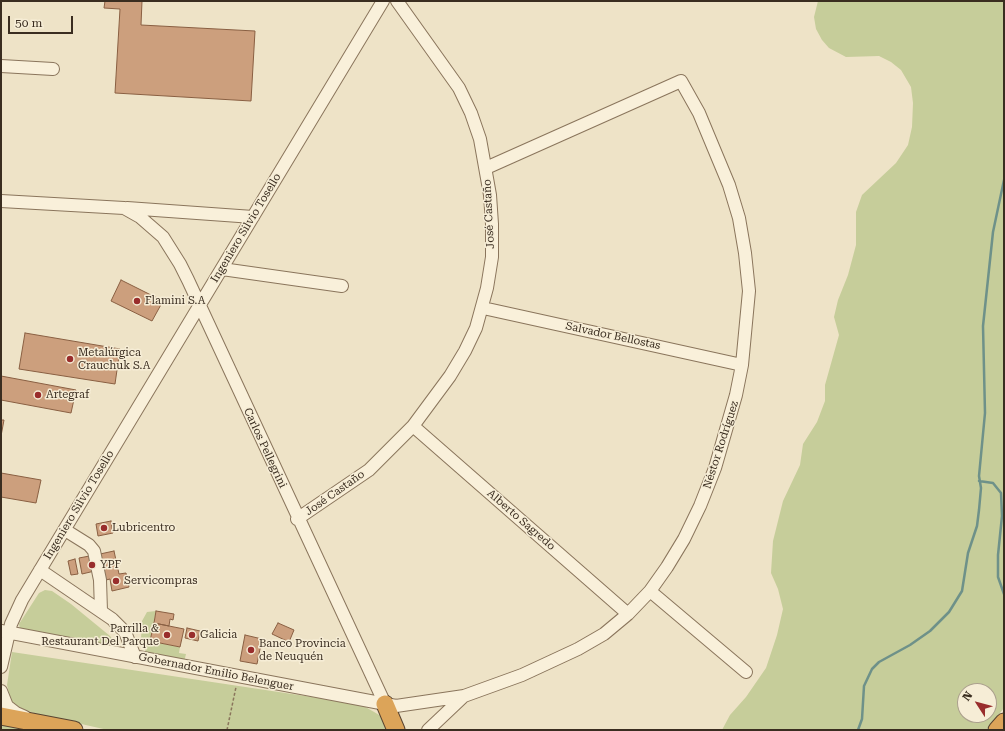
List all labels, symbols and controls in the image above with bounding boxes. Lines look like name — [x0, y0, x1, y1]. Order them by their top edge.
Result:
scale bar — [10, 8, 75, 34]
text: 50 m — [15, 16, 42, 30]
street label: Ingeniero Silvio Tosello — [208, 171, 284, 285]
street label: José Castaño — [481, 179, 497, 249]
place label: Flamini S.A — [145, 294, 205, 308]
marker: Flamini S.A — [132, 296, 142, 306]
street label: Salvador Bellostas — [564, 319, 662, 353]
place label: Metalúrgica Crauchuk S.A — [78, 346, 150, 372]
marker: Metalúrgica Crauchuk S.A — [65, 354, 75, 364]
place label: Artegraf — [46, 388, 89, 402]
marker: Artegraf — [33, 390, 43, 400]
street label: Néstor Rodríguez — [701, 399, 741, 491]
street label: Carlos Pellegrini — [241, 406, 289, 490]
street label: Ingeniero Silvio Tosello — [41, 448, 117, 562]
street label: José Castaño — [303, 468, 367, 518]
street label: Alberto Sagredo — [484, 487, 558, 553]
place label: Lubricentro — [112, 521, 175, 535]
marker: Lubricentro — [99, 523, 109, 533]
place label: YPF — [100, 558, 121, 572]
marker: YPF — [87, 560, 97, 570]
place label: Servicompras — [124, 574, 197, 588]
marker: Servicompras — [111, 576, 121, 586]
place label: Parrilla & Restaurant Del Parque — [41, 622, 159, 648]
place label: Galicia — [200, 628, 237, 642]
marker: Parrilla & Restaurant Del Parque — [162, 630, 172, 640]
marker: Galicia — [187, 630, 197, 640]
place label: Banco Provincia de Neuquén — [259, 637, 346, 663]
marker: Banco Provincia de Neuquén — [246, 645, 256, 655]
street label: Gobernador Emilio Belenguer — [137, 650, 295, 694]
north arrow — [957, 683, 997, 723]
text: N — [960, 689, 975, 703]

